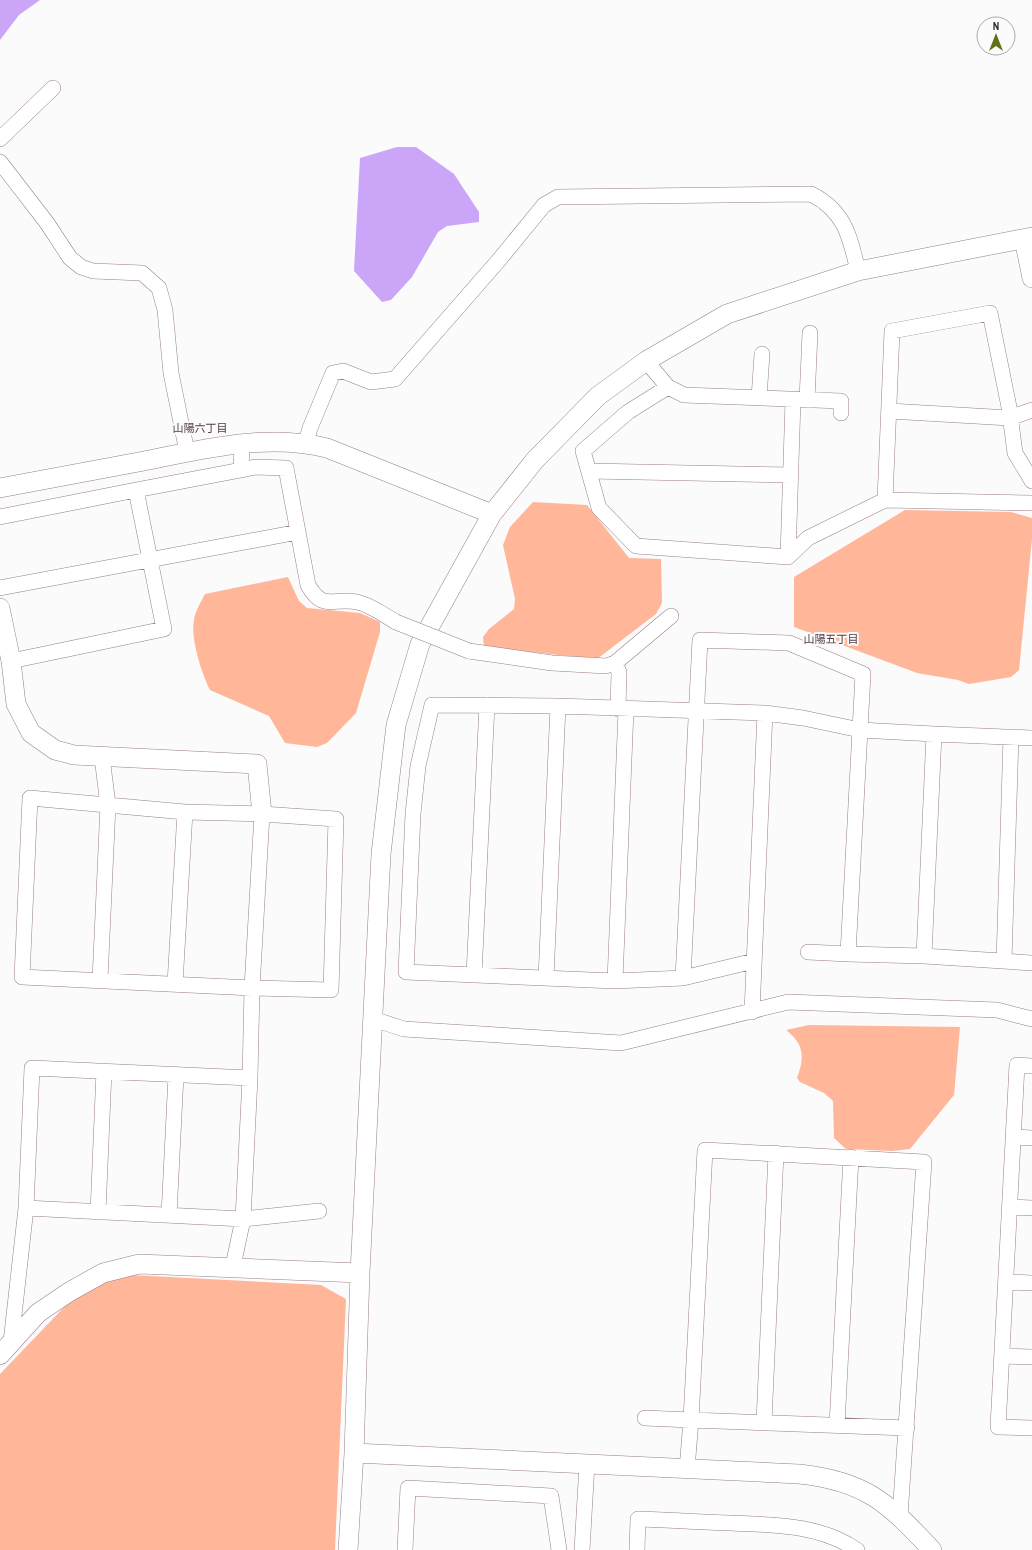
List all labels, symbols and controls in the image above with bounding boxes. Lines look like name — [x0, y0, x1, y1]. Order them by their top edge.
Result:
north arrow — [976, 16, 1016, 56]
text: N — [993, 19, 999, 33]
district label: 山陽六丁目 — [173, 421, 228, 435]
district label: 山陽五丁目 — [804, 632, 859, 646]

